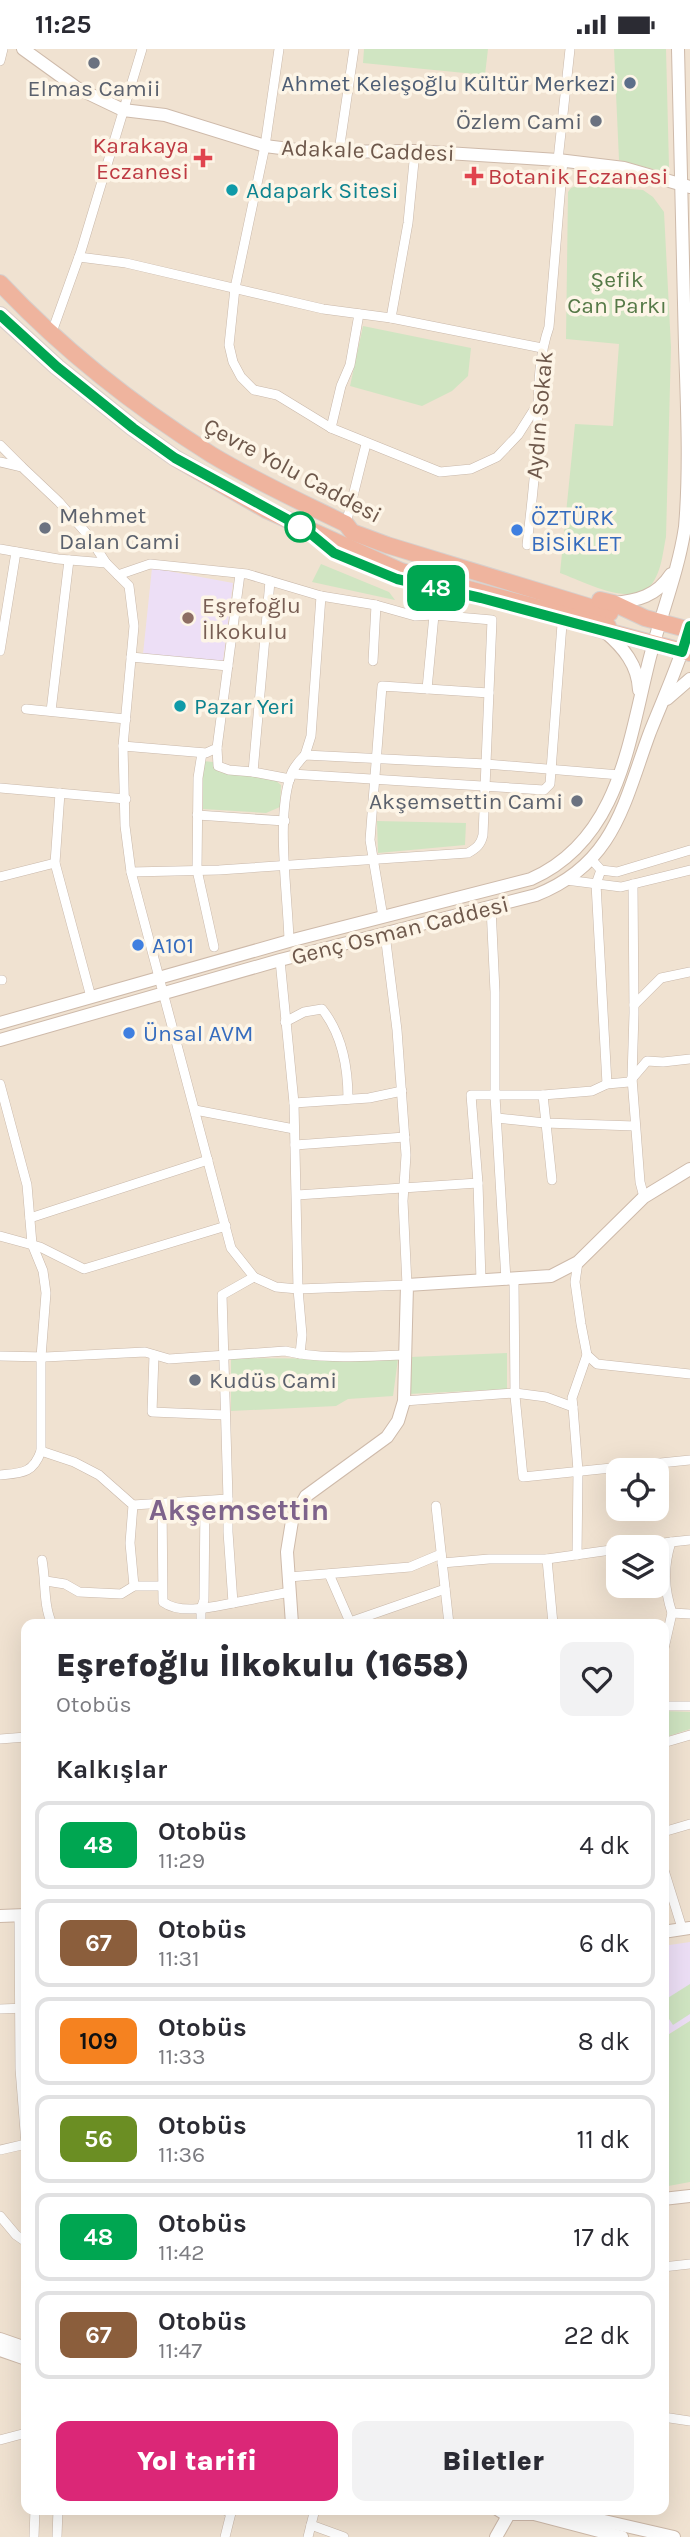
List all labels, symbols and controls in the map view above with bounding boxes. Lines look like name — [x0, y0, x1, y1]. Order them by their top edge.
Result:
text: 11:25 — [35, 9, 91, 40]
marker: Elmas Camii — [86, 55, 102, 71]
place label: Ahmet Keleşoğlu Kültür Merkezi — [281, 70, 616, 97]
place label: Elmas Camii — [27, 75, 161, 102]
marker: Ahmet Keleşoğlu Kültür Merkezi — [622, 75, 638, 91]
place label: Özlem Cami — [456, 108, 582, 135]
marker: Özlem Cami — [588, 113, 604, 129]
place label: Karakaya Eczanesi — [92, 132, 189, 185]
street label: Adakale Caddesi — [281, 134, 455, 167]
marker: Karakaya Eczanesi — [195, 150, 211, 166]
place label: Botanik Eczanesi — [488, 163, 668, 190]
marker: Botanik Eczanesi — [466, 168, 482, 184]
place label: Adapark Sitesi — [246, 177, 399, 204]
marker: Adapark Sitesi — [224, 182, 240, 198]
park label: Şefik Can Parkı — [567, 266, 667, 319]
street label: Aydın Sokak — [520, 350, 559, 480]
street label: Çevre Yolu Caddesi — [199, 412, 386, 529]
place label: Mehmet Dalan Cami — [59, 502, 180, 555]
place label: ÖZTÜRK BİSİKLET — [531, 504, 622, 557]
unlabelled marker — [285, 512, 315, 542]
marker: Mehmet Dalan Cami — [37, 520, 53, 536]
marker: ÖZTÜRK BİSİKLET — [509, 522, 525, 538]
line badge: 48 — [404, 565, 467, 611]
text: 48 — [421, 574, 451, 602]
place label: Eşrefoğlu İlkokulu — [202, 592, 301, 645]
marker: Eşrefoğlu İlkokulu — [180, 610, 196, 626]
place label: Pazar Yeri — [194, 693, 295, 720]
marker: Pazar Yeri — [172, 698, 188, 714]
place label: Akşemsettin Cami — [369, 788, 563, 815]
marker: Akşemsettin Cami — [569, 793, 585, 809]
street label: Genç Osman Caddesi — [289, 890, 512, 971]
place label: A101 — [152, 932, 194, 959]
marker: A101 — [130, 937, 146, 953]
place label: Ünsal AVM — [143, 1020, 254, 1047]
marker: Ünsal AVM — [121, 1025, 137, 1041]
place label: Kudüs Cami — [209, 1367, 337, 1394]
marker: Kudüs Cami — [187, 1372, 203, 1388]
map controls — [606, 1458, 669, 1598]
button: locate — [606, 1458, 669, 1521]
district label: Akşemsettin — [149, 1492, 329, 1528]
button: layers — [606, 1535, 669, 1598]
button: heart — [560, 1642, 634, 1716]
text: Eşrefoğlu İlkokulu (1658) — [56, 1646, 469, 1684]
text: Otobüs — [56, 1691, 132, 1718]
text: Kalkışlar — [56, 1754, 167, 1785]
text: Otobüs — [158, 1816, 247, 1847]
text: 4 dk — [579, 1830, 630, 1861]
text: 48 — [84, 1831, 113, 1859]
text: 11:29 — [158, 1847, 205, 1874]
text: Otobüs — [158, 1914, 247, 1945]
text: 6 dk — [579, 1928, 630, 1959]
text: 67 — [85, 1929, 112, 1957]
text: 11:31 — [158, 1945, 200, 1972]
text: Otobüs — [158, 2012, 247, 2043]
text: 8 dk — [578, 2026, 630, 2057]
text: 109 — [79, 2027, 118, 2055]
text: 11:33 — [158, 2043, 206, 2070]
text: Otobüs — [158, 2110, 247, 2141]
text: 11 dk — [577, 2124, 630, 2155]
text: 56 — [84, 2125, 113, 2153]
text: 11:36 — [158, 2141, 205, 2168]
text: Otobüs — [158, 2208, 247, 2239]
text: 17 dk — [573, 2222, 630, 2253]
text: 48 — [84, 2223, 113, 2251]
text: 11:42 — [158, 2239, 205, 2266]
text: Otobüs — [158, 2306, 247, 2337]
text: 22 dk — [564, 2320, 630, 2351]
text: 67 — [85, 2321, 112, 2349]
text: 11:47 — [158, 2337, 202, 2364]
button: Yol tarifi — [56, 2421, 338, 2501]
button: Biletler — [352, 2421, 634, 2501]

